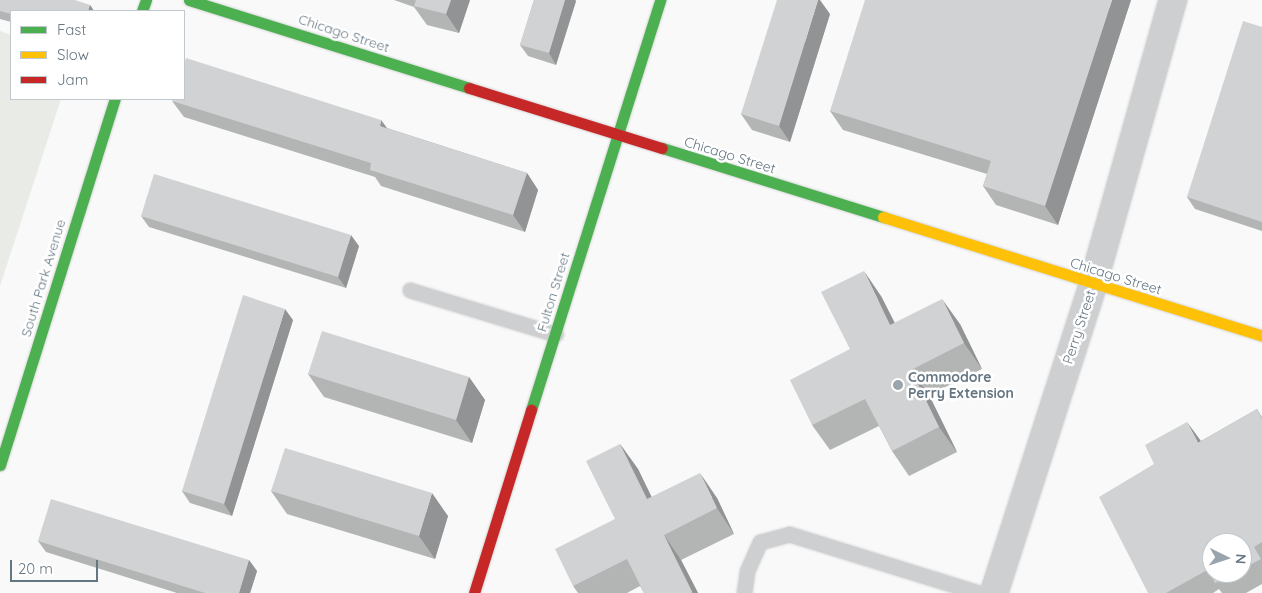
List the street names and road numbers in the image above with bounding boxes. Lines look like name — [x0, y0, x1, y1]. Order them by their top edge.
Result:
street label: Chicago Street — [296, 10, 392, 56]
street label: Chicago Street — [682, 133, 778, 177]
street label: South Park Avenue — [17, 217, 69, 339]
street label: Fulton Street — [533, 250, 573, 334]
street label: Chicago Street — [1068, 254, 1164, 298]
street label: Perry Street — [1059, 288, 1099, 366]

